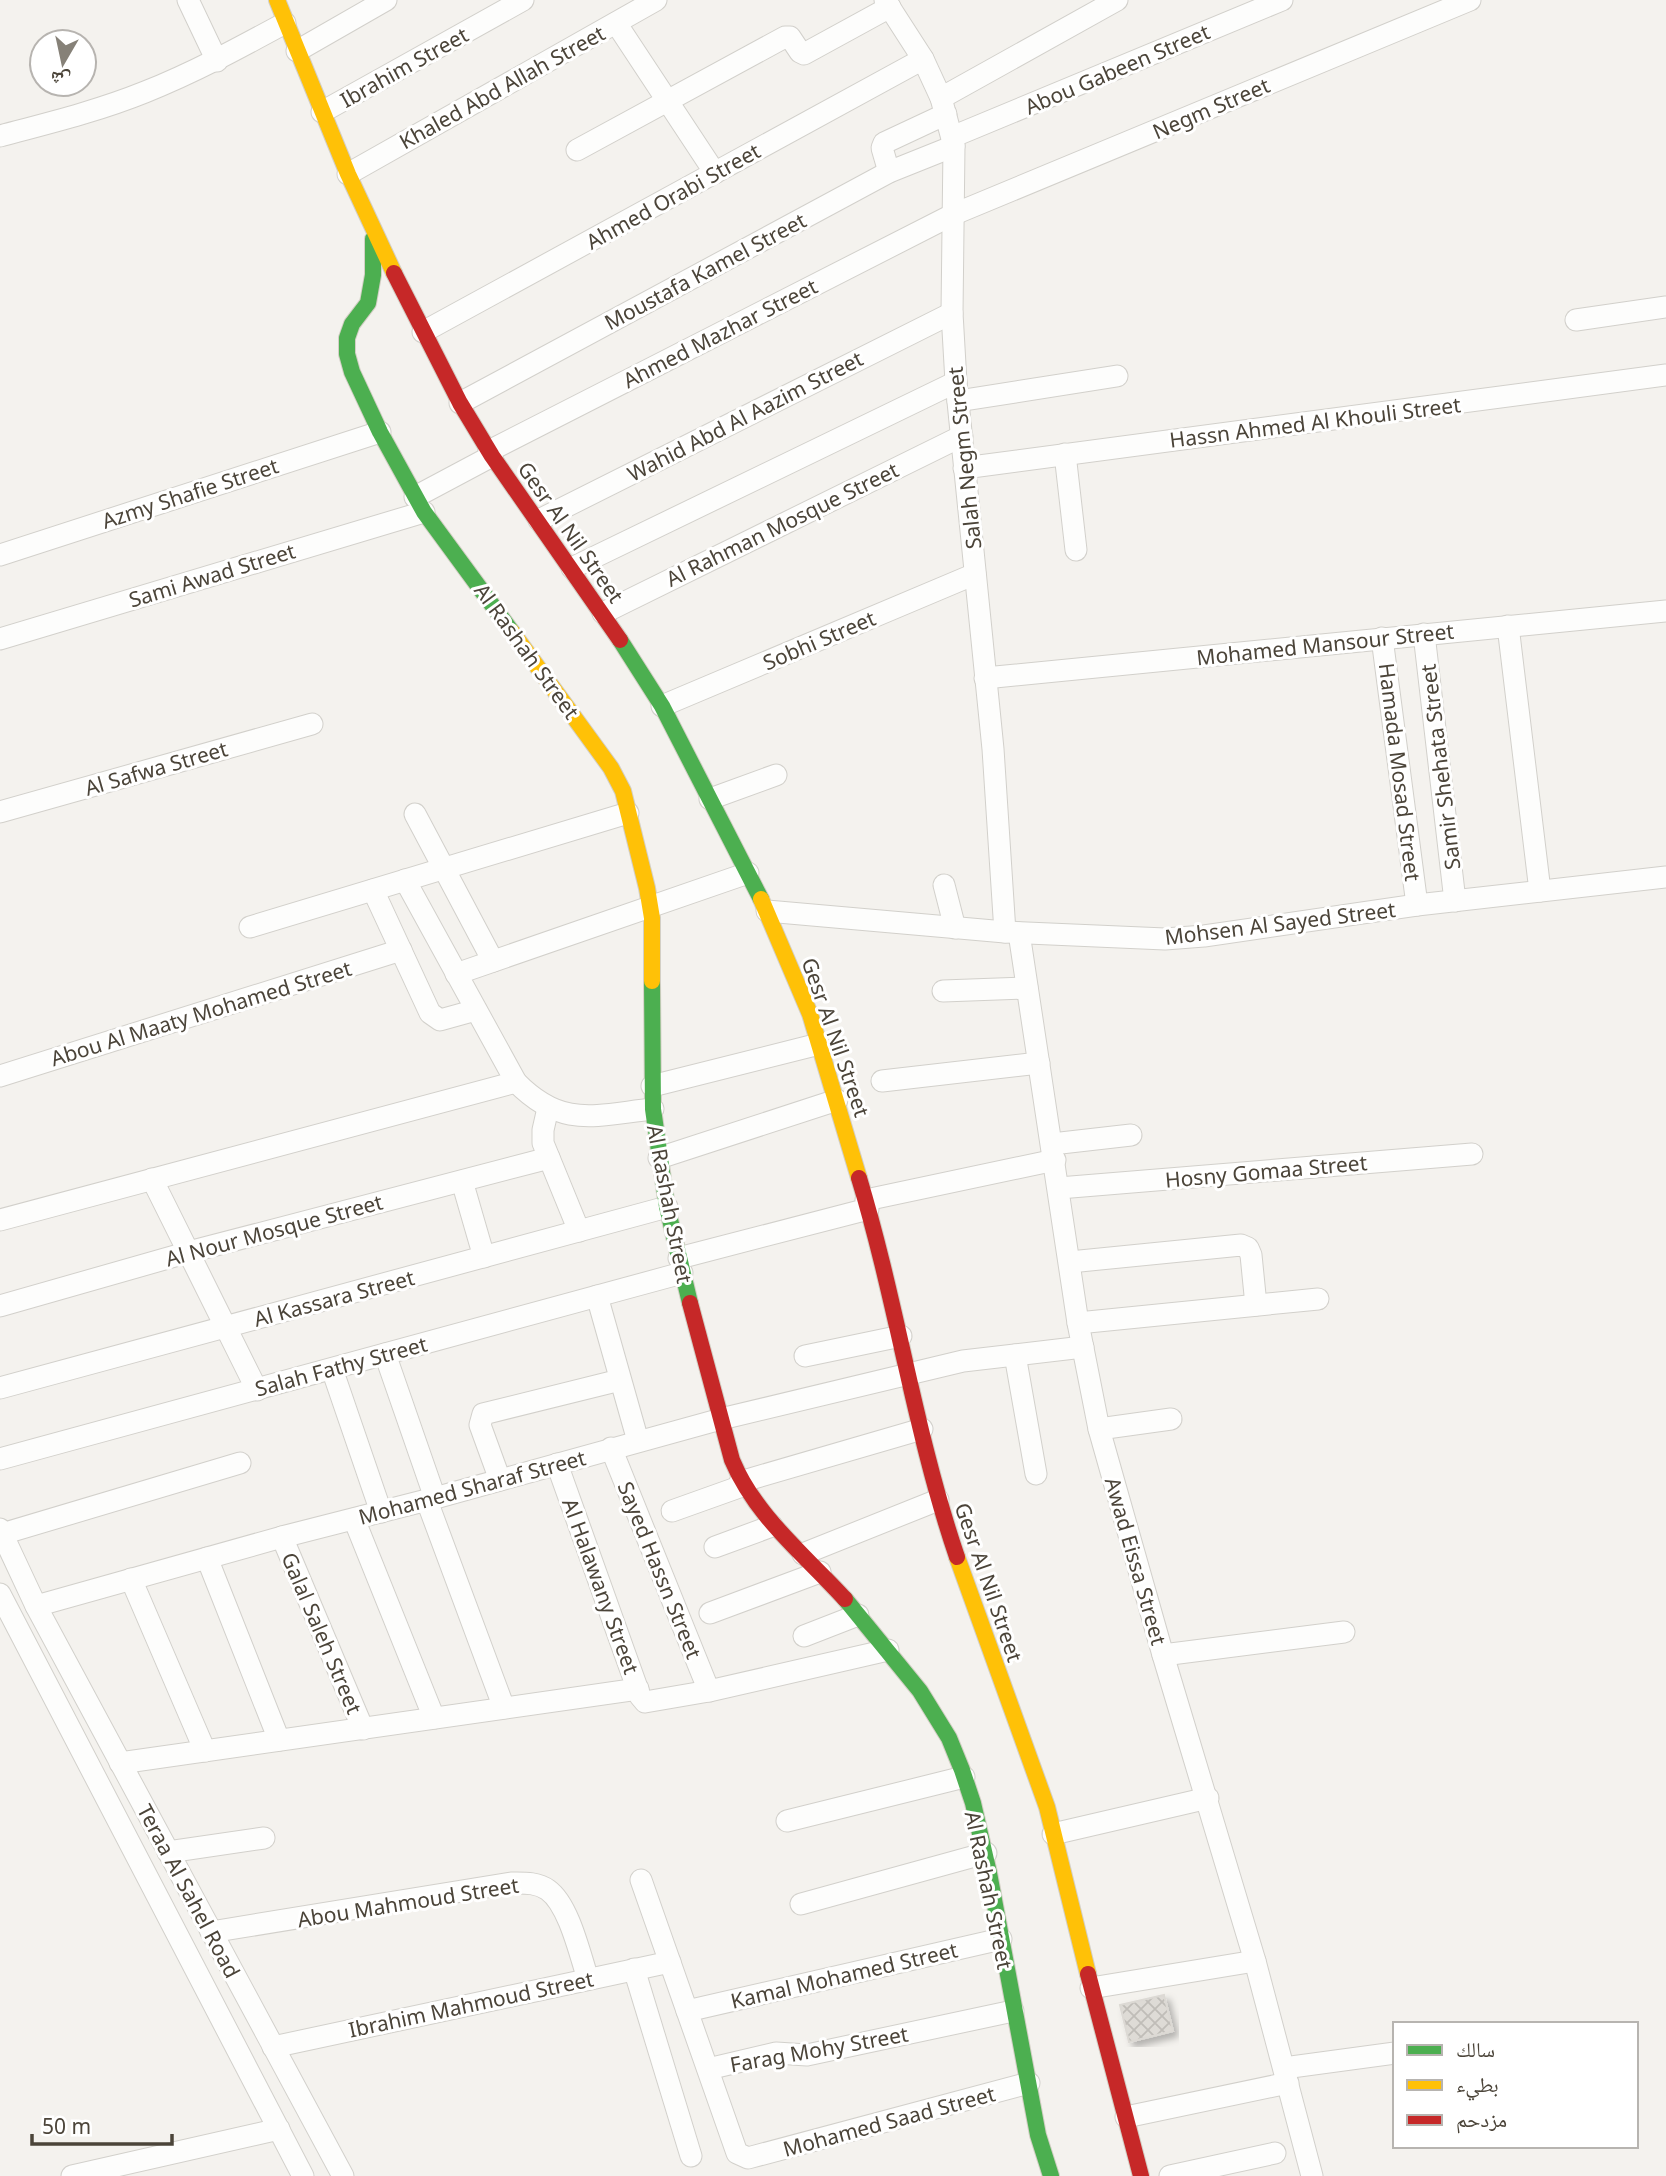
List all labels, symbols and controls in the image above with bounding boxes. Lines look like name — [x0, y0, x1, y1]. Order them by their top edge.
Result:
street label: Abou Gabeen Street — [1020, 17, 1214, 121]
street label: Khaled Abd Allah Street — [394, 19, 610, 155]
street label: Ibrahim Street — [335, 20, 473, 114]
north arrow — [28, 28, 98, 98]
text: ش — [48, 65, 72, 94]
street label: Negm Street — [1148, 71, 1274, 145]
street label: Ahmed Orabi Street — [581, 136, 765, 256]
street label: Moustafa Kamel Street — [599, 206, 811, 336]
street label: Ahmed Mazhar Street — [618, 272, 822, 394]
street label: Wahid Abd Al Aazim Street — [622, 344, 868, 488]
street label: Salah Negm Street — [940, 365, 988, 551]
street label: Hassn Ahmed Al Khouli Street — [1168, 390, 1463, 454]
street label: Azmy Shafie Street — [98, 451, 282, 535]
street label: Al Rahman Mosque Street — [661, 455, 903, 593]
street label: Gesr Al Nil Street — [512, 456, 630, 609]
street label: Sami Awad Street — [125, 536, 299, 614]
street label: Al Rashah Street — [468, 578, 586, 725]
street label: Sobhi Street — [758, 604, 880, 676]
street label: Mohamed Mansour Street — [1195, 617, 1456, 671]
street label: Hamada Mosad Street — [1373, 661, 1427, 883]
street label: Samir Shehata Street — [1413, 662, 1467, 871]
street label: Al Safwa Street — [81, 734, 231, 802]
street label: Mohsen Al Sayed Street — [1163, 895, 1397, 951]
street label: Abou Al Maaty Mohamed Street — [47, 954, 355, 1072]
street label: Gesr Al Nil Street — [796, 954, 876, 1121]
street label: Al Rashah Street — [641, 1122, 699, 1286]
street label: Hosny Gomaa Street — [1164, 1148, 1369, 1194]
street label: Al Nour Mosque Street — [162, 1187, 386, 1272]
street label: Al Kassara Street — [251, 1263, 418, 1333]
street label: Salah Fathy Street — [252, 1329, 431, 1402]
street label: Mohamed Sharaf Street — [355, 1443, 589, 1531]
street label: Awad Eissa Street — [1099, 1474, 1173, 1648]
street label: Sayed Hassn Street — [612, 1477, 708, 1663]
street label: Al Halawany Street — [556, 1494, 646, 1678]
street label: Gesr Al Nil Street — [949, 1499, 1029, 1666]
street label: Galal Saleh Street — [275, 1548, 369, 1718]
street label: Teraa Al Sahel Road — [131, 1799, 247, 1983]
street label: Al Rashah Street — [959, 1808, 1020, 1972]
street label: Abou Mahmoud Street — [295, 1871, 521, 1933]
street label: Kamal Mohamed Street — [728, 1935, 961, 2015]
street label: Ibrahim Mahmoud Street — [346, 1964, 596, 2044]
street label: Farag Mohy Street — [728, 2019, 911, 2078]
legend — [1393, 2022, 1638, 2148]
text: سالك — [1456, 2035, 1495, 2063]
text: بطيء — [1456, 2070, 1499, 2101]
street label: Mohamed Saad Street — [780, 2079, 999, 2163]
scale bar — [32, 2102, 172, 2146]
text: مزدحم — [1456, 2105, 1507, 2134]
text: 50 m — [42, 2112, 91, 2140]

